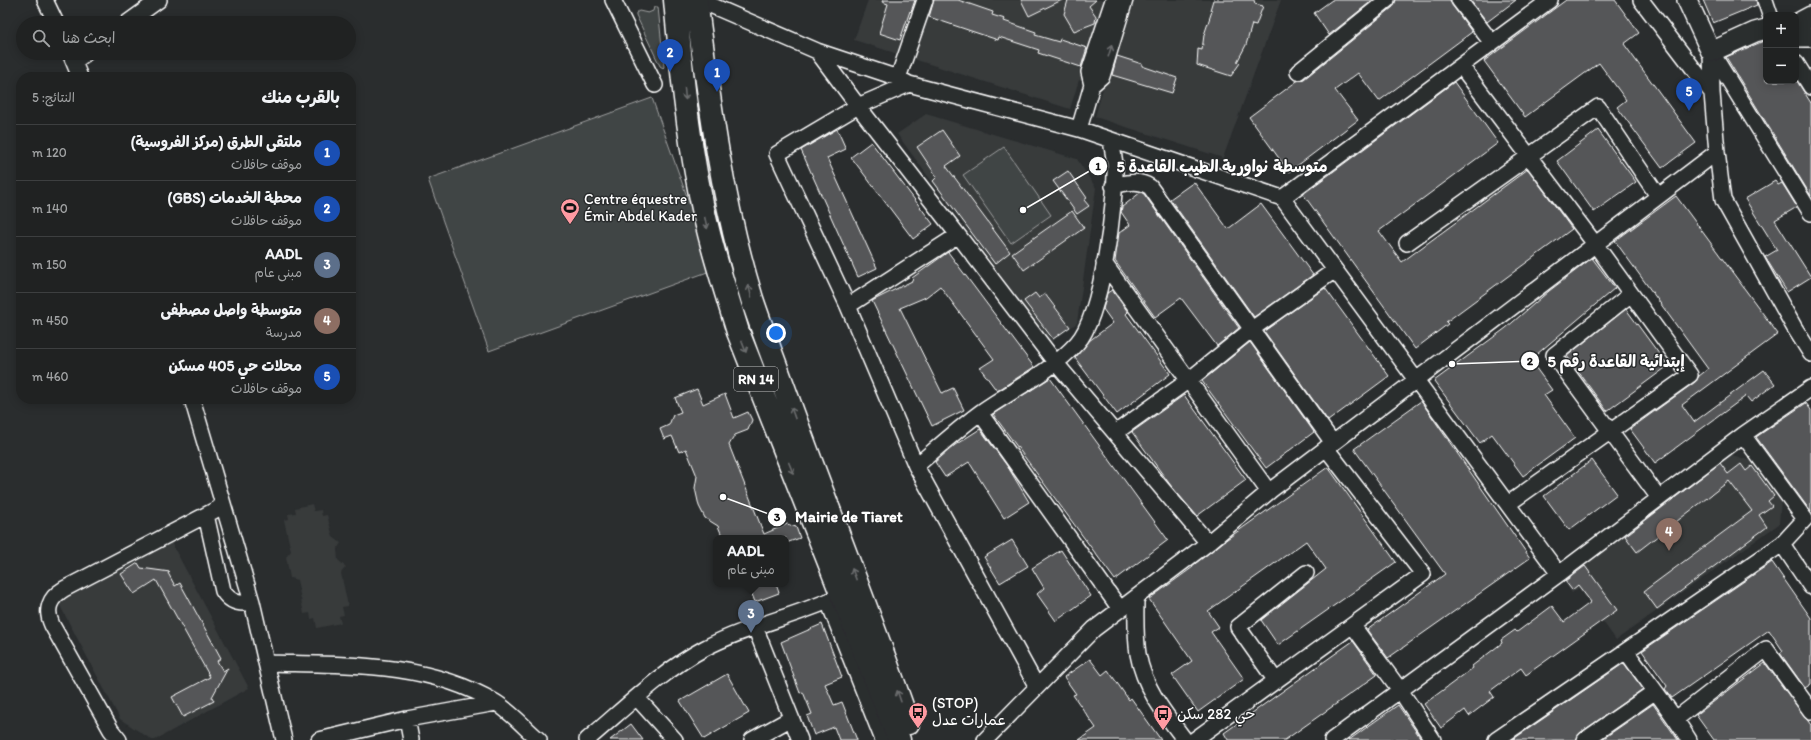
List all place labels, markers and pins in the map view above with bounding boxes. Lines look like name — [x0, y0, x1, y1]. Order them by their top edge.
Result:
pin: 2 — [657, 39, 683, 72]
pin: 1 — [704, 59, 730, 92]
pin: 5 — [1676, 78, 1702, 111]
callout: متوسطة نواورية الطيب القاعدة 5 — [1088, 152, 1336, 180]
place label: Centre équestre Émir Abdel Kader — [584, 190, 697, 225]
sports icon: Centre équestre Émir Abdel Kader — [559, 197, 581, 225]
callout: إبتدائية القاعدة رقم 5 — [1520, 347, 1693, 375]
callout: Mairie de Tiaret — [767, 503, 911, 531]
pin: 4 — [1656, 518, 1682, 551]
pin: 3 — [738, 600, 764, 633]
place label: (STOP) عمارات عدل — [932, 694, 1006, 729]
bus stop icon: (STOP) عمارات عدل — [907, 701, 929, 729]
bus stop icon: حي 282 سكن — [1152, 703, 1174, 731]
place label: حي 282 سكن — [1177, 705, 1255, 727]

